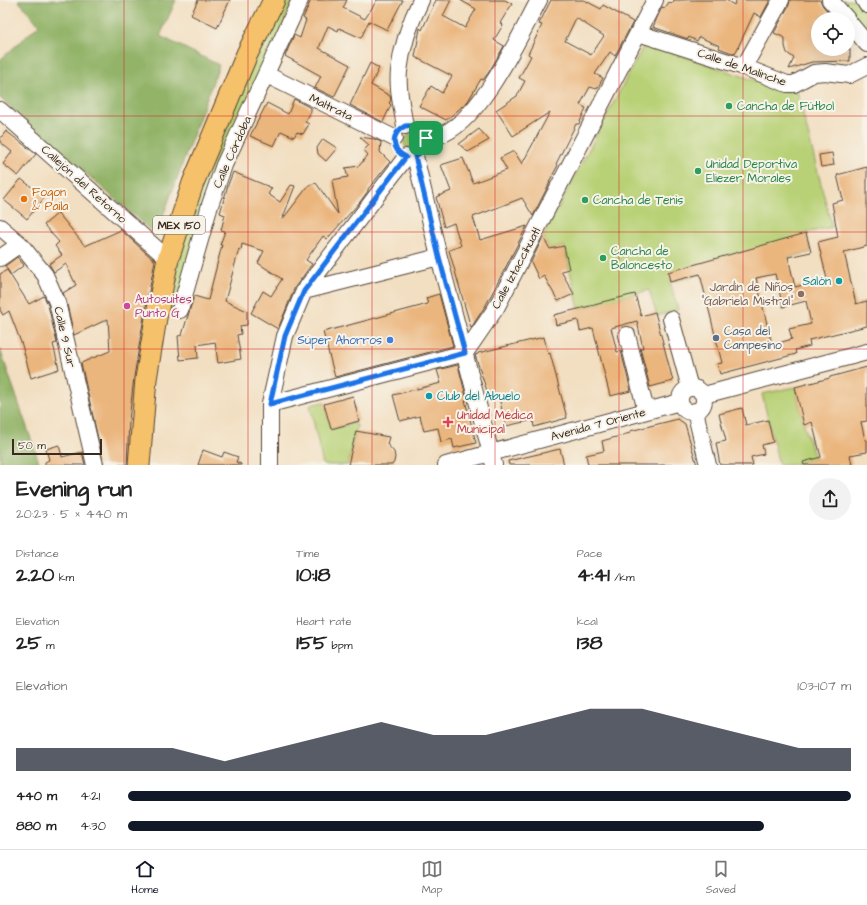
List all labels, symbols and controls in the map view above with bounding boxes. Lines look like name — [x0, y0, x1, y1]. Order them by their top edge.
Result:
map controls — [811, 12, 855, 56]
button: locate — [811, 12, 855, 56]
street label: Calle de Malinche — [695, 44, 789, 91]
street label: Maltrata — [306, 90, 355, 125]
place label: Cancha de Fútbol — [737, 98, 834, 115]
marker: Cancha de Fútbol — [724, 101, 734, 111]
street label: Calle Córdoba — [209, 113, 256, 191]
pin — [409, 121, 443, 155]
icon: arrive — [415, 127, 437, 149]
street label: Callejón del Retorno — [37, 141, 130, 228]
place label: Unidad Deportiva Eliezer Morales — [706, 156, 797, 187]
marker: Unidad Deportiva Eliezer Morales — [693, 166, 703, 176]
place label: Fogon & Paila — [32, 184, 68, 215]
place label: Cancha de Tenis — [593, 192, 683, 209]
marker: Fogon & Paila — [19, 194, 29, 204]
marker: Cancha de Tenis — [580, 195, 590, 205]
road number: MEX 150 — [153, 216, 205, 234]
street label: Calle Iztaccíhuatl — [488, 224, 545, 312]
place label: Cancha de Baloncesto — [611, 243, 672, 274]
marker: Cancha de Baloncesto — [598, 253, 608, 263]
place label: Salón — [803, 273, 831, 290]
marker: Salón — [834, 276, 844, 286]
place label: Jardin de Niños "Gabriela Mistral" — [701, 279, 793, 310]
marker: Jardin de Niños "Gabriela Mistral" — [796, 289, 806, 299]
place label: Autosuites Punto G — [135, 291, 192, 322]
marker: Autosuites Punto G — [122, 301, 132, 311]
street label: Calle 9 Sur — [49, 305, 80, 369]
place label: Casa del Campesino — [724, 323, 782, 354]
place label: Súper Ahorros — [297, 332, 382, 349]
marker: Casa del Campesino — [711, 333, 721, 343]
marker: Súper Ahorros — [385, 335, 395, 345]
place label: Club del Abuelo — [437, 388, 520, 405]
marker: Club del Abuelo — [424, 391, 434, 401]
street label: Avenida 7 Oriente — [549, 403, 648, 445]
place label: Unidad Médica Municipal — [457, 407, 533, 438]
marker: Unidad Médica Municipal — [442, 416, 454, 428]
scale bar — [12, 437, 102, 456]
text: 50 m — [18, 438, 46, 453]
text: Evening run — [16, 474, 132, 505]
button: share — [809, 478, 851, 520]
text: 20:23 · 5 × 440 m — [16, 505, 127, 523]
text: Distance — [16, 546, 59, 561]
text: Time — [296, 546, 319, 561]
text: Pace — [577, 546, 602, 561]
text: 2.20 — [16, 561, 54, 589]
text: 10:18 — [296, 561, 330, 589]
text: 4:41 — [577, 561, 610, 589]
text: km — [54, 570, 74, 585]
text: /km — [610, 570, 635, 585]
text: Elevation — [16, 614, 59, 629]
text: Heart rate — [296, 614, 352, 629]
text: kcal — [577, 614, 598, 629]
text: 25 — [16, 629, 42, 657]
text: 155 — [296, 629, 327, 657]
text: 138 — [577, 629, 602, 657]
text: m — [42, 638, 55, 653]
text: bpm — [327, 638, 352, 653]
text: Elevation — [16, 677, 67, 695]
text: 103–107 m — [797, 677, 851, 695]
text: 440 m — [16, 787, 57, 805]
text: 4:21 — [80, 787, 100, 805]
text: 880 m — [16, 817, 56, 835]
text: 4:30 — [80, 817, 106, 835]
tab: Home — [131, 858, 159, 897]
tab: Map — [421, 858, 443, 897]
tab: Saved — [706, 858, 736, 897]

